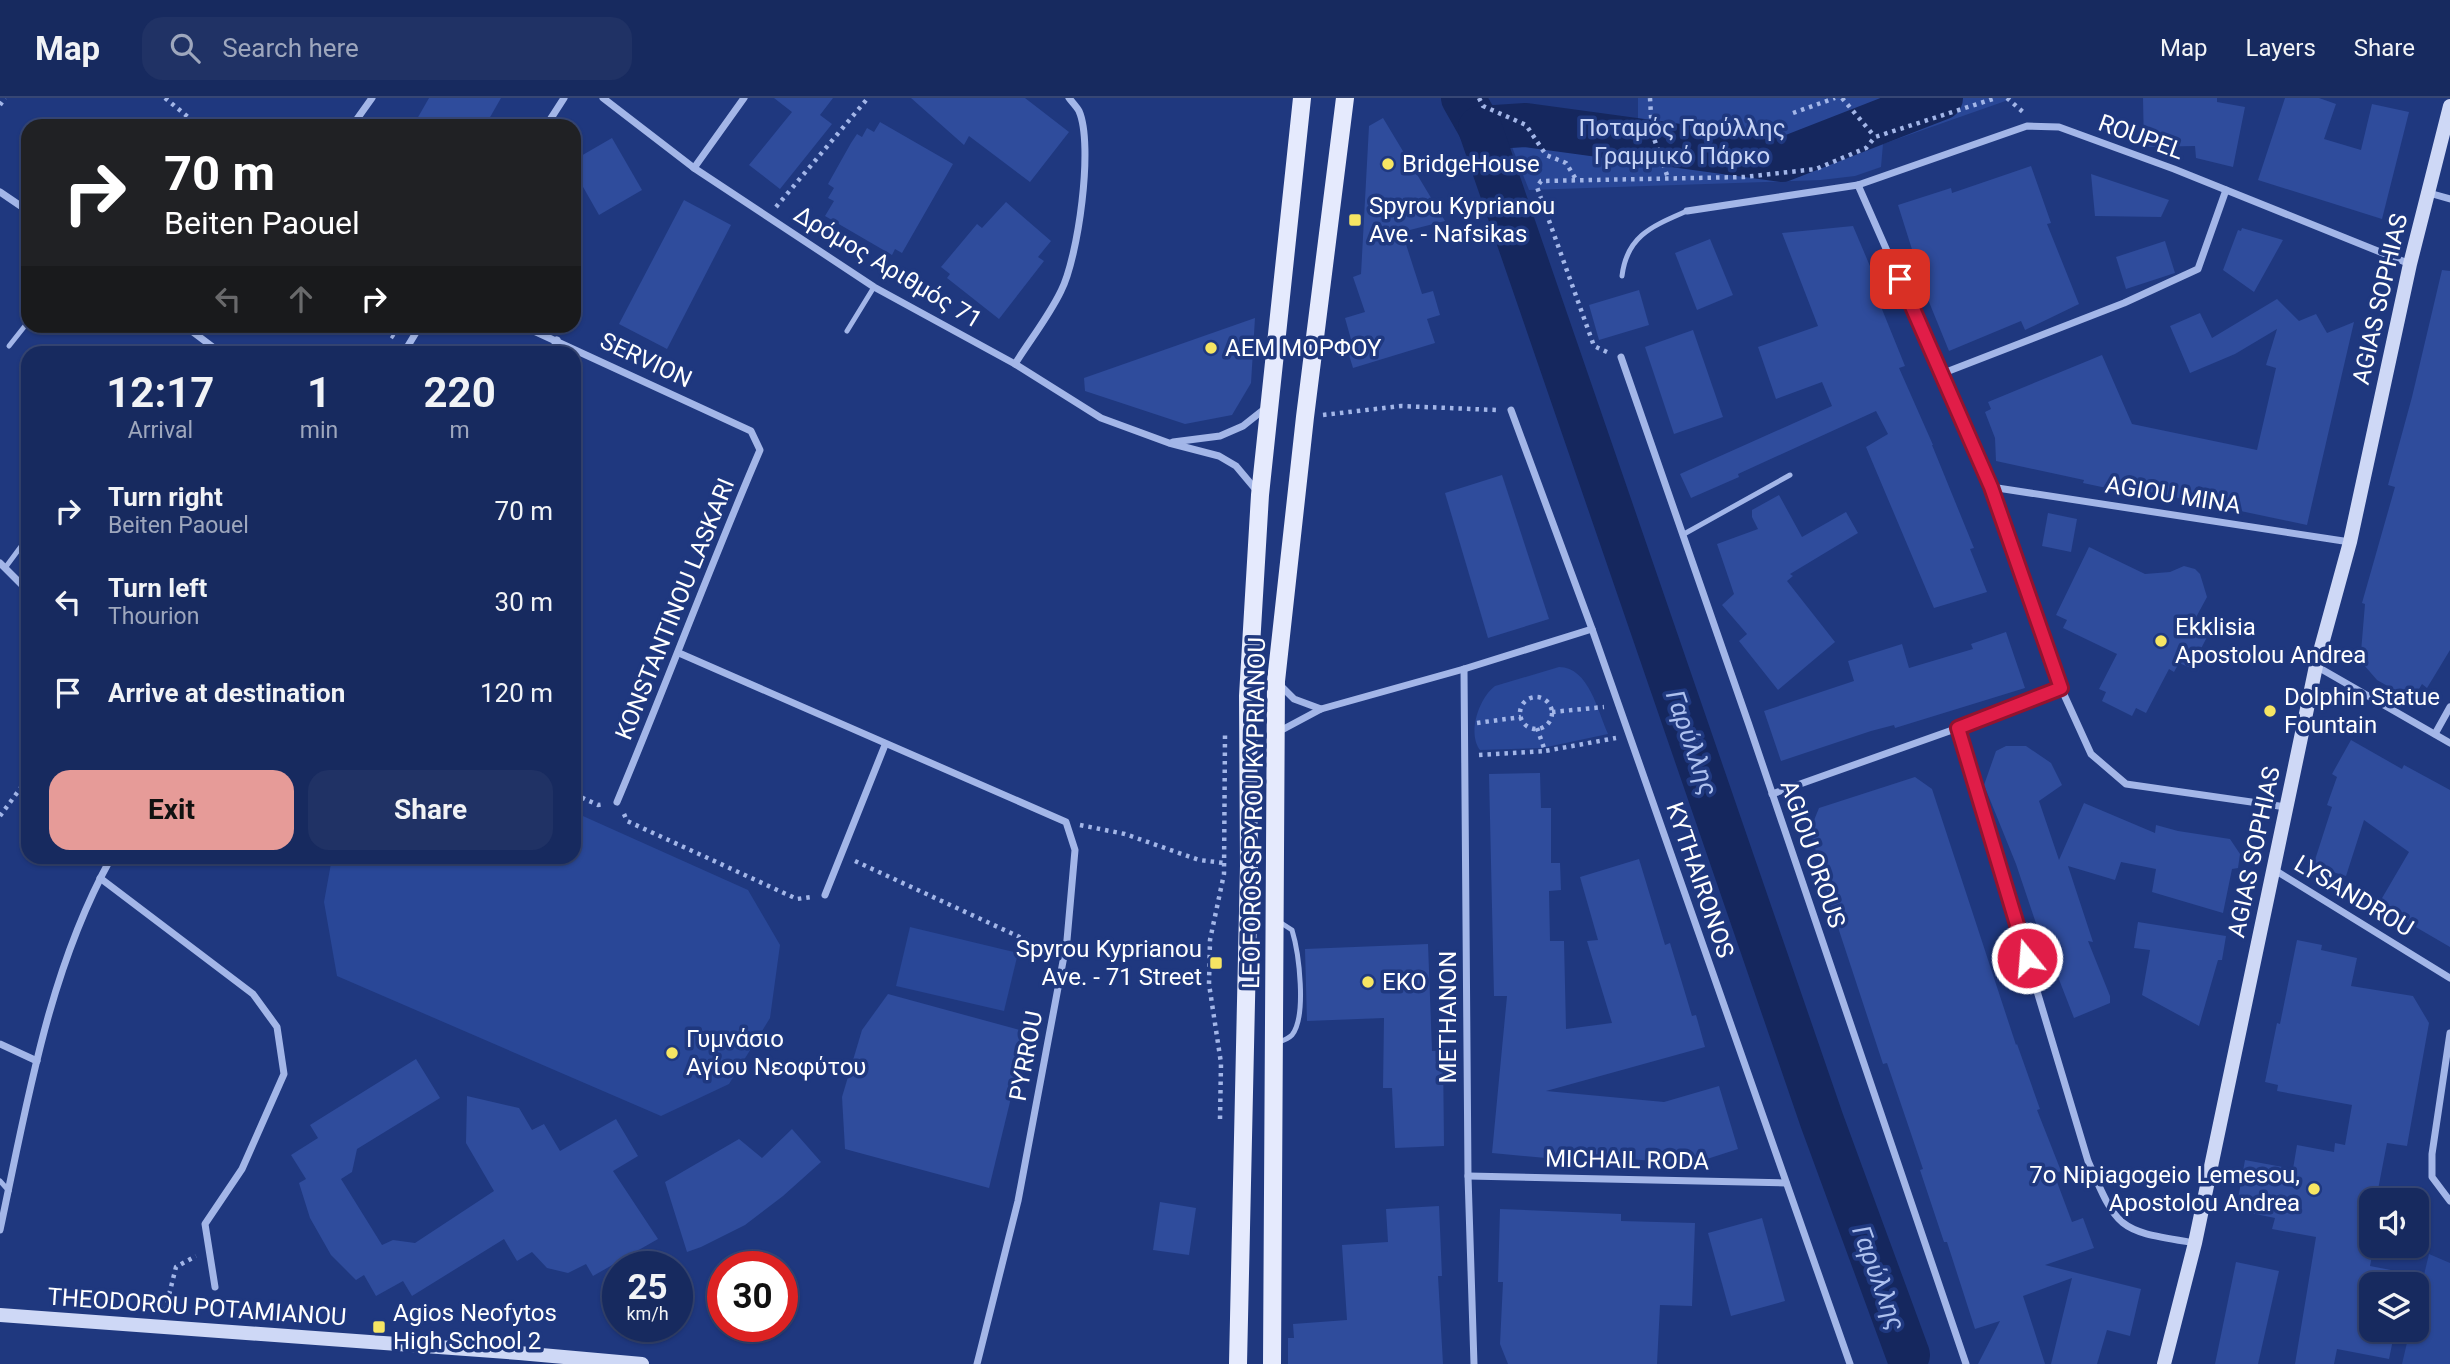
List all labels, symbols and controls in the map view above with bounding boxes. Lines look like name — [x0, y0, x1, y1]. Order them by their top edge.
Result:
search box — [142, 17, 632, 80]
text: Map — [35, 29, 100, 68]
icon: search — [166, 29, 204, 67]
text: Search here — [222, 33, 359, 63]
text: Map — [2160, 34, 2208, 62]
text: Layers — [2246, 34, 2316, 62]
text: Share — [2354, 34, 2415, 62]
street label: ROUPEL — [2095, 109, 2187, 165]
park label: Ποταμός Γαρύλλης Γραμμικό Πάρκο — [1578, 114, 1786, 170]
text: 70 m — [164, 145, 275, 202]
icon: right — [49, 147, 140, 238]
place label: BridgeHouse — [1402, 150, 1540, 178]
marker: BridgeHouse — [1380, 156, 1396, 172]
place label: Spyrou Kyprianou Ave. - Nafsikas — [1369, 192, 1555, 248]
street label: Δρόμος Αριθμός 71 — [789, 200, 987, 334]
text: Beiten Paouel — [164, 204, 360, 242]
street label: AGIAS SOPHIAS — [2347, 211, 2413, 387]
marker: Spyrou Kyprianou Ave. - Nafsikas — [1347, 212, 1363, 228]
pin — [1870, 249, 1930, 309]
icon: arrive — [1881, 260, 1919, 298]
icon: left — [209, 280, 247, 318]
icon: ahead — [282, 280, 320, 318]
icon: right — [355, 280, 393, 318]
street label: SERVION — [596, 327, 696, 393]
place label: ΑΕΜ ΜΟΡΦΟΥ — [1225, 334, 1382, 362]
marker: ΑΕΜ ΜΟΡΦΟΥ — [1203, 340, 1219, 356]
text: 12:17 — [106, 368, 214, 417]
text: 1 — [307, 368, 331, 417]
text: 220 — [423, 368, 496, 417]
text: Arrival — [128, 417, 193, 444]
text: min — [300, 417, 338, 444]
text: m — [450, 417, 470, 444]
street label: AGIOU MINA — [2103, 470, 2243, 520]
street label: KONSTANTINOU LASKARI — [610, 474, 740, 744]
text: Turn right — [108, 482, 223, 512]
icon: right — [49, 492, 87, 530]
text: 70 m — [495, 496, 553, 526]
text: Beiten Paouel — [108, 512, 249, 539]
text: Turn left — [108, 573, 207, 603]
icon: left — [49, 583, 87, 621]
text: 30 m — [495, 587, 553, 617]
text: Thourion — [108, 603, 199, 630]
place label: Ekklisia Apostolou Andrea — [2175, 613, 2366, 669]
marker: Ekklisia Apostolou Andrea — [2153, 633, 2169, 649]
street label: LEOFOROS SPYROU KYPRIANOU — [1237, 637, 1271, 989]
icon: arrive — [49, 674, 87, 712]
text: Arrive at destination — [108, 678, 345, 708]
text: 120 m — [480, 678, 553, 708]
place label: Dolphin Statue Fountain — [2284, 683, 2440, 739]
water label: Γαρύλλης — [1660, 686, 1724, 800]
marker: Dolphin Statue Fountain — [2262, 703, 2278, 719]
street label: AGIAS SOPHIAS — [2222, 764, 2286, 940]
button: Exit — [49, 770, 294, 850]
button: Share — [308, 770, 553, 850]
street label: AGIOU OROUS — [1775, 777, 1851, 931]
street label: KYTHAIRONOS — [1660, 799, 1740, 961]
street label: LYSANDROU — [2289, 849, 2419, 943]
position arrow — [1990, 921, 2064, 995]
place label: Spyrou Kyprianou Ave. - 71 Street — [1016, 935, 1202, 991]
street label: METHANON — [1434, 951, 1462, 1083]
marker: Spyrou Kyprianou Ave. - 71 Street — [1208, 955, 1224, 971]
place label: EKO — [1382, 968, 1427, 996]
marker: EKO — [1360, 974, 1376, 990]
street label: PYRROU — [1004, 1009, 1048, 1103]
place label: Γυμνάσιο Αγίου Νεοφύτου — [686, 1025, 866, 1081]
marker: Γυμνάσιο Αγίου Νεοφύτου — [664, 1045, 680, 1061]
street label: MICHAIL RODA — [1545, 1145, 1710, 1175]
place label: 7o Nipiagogeio Lemesou, Apostolou Andrea — [2029, 1161, 2300, 1217]
marker: 7o Nipiagogeio Lemesou, Apostolou Andrea — [2306, 1181, 2322, 1197]
map controls — [2359, 1188, 2429, 1342]
button: sound — [2359, 1188, 2429, 1258]
water label: Γαρύλλης — [1846, 1221, 1912, 1335]
speed limit sign: 30 — [707, 1251, 798, 1342]
text: 25 — [627, 1267, 668, 1308]
button: layers — [2359, 1272, 2429, 1342]
street label: THEODOROU POTAMIANOU — [47, 1283, 347, 1331]
place label: Agios Neofytos High School 2 — [393, 1299, 557, 1355]
text: km/h — [626, 1303, 669, 1324]
marker: Agios Neofytos High School 2 — [371, 1319, 387, 1335]

